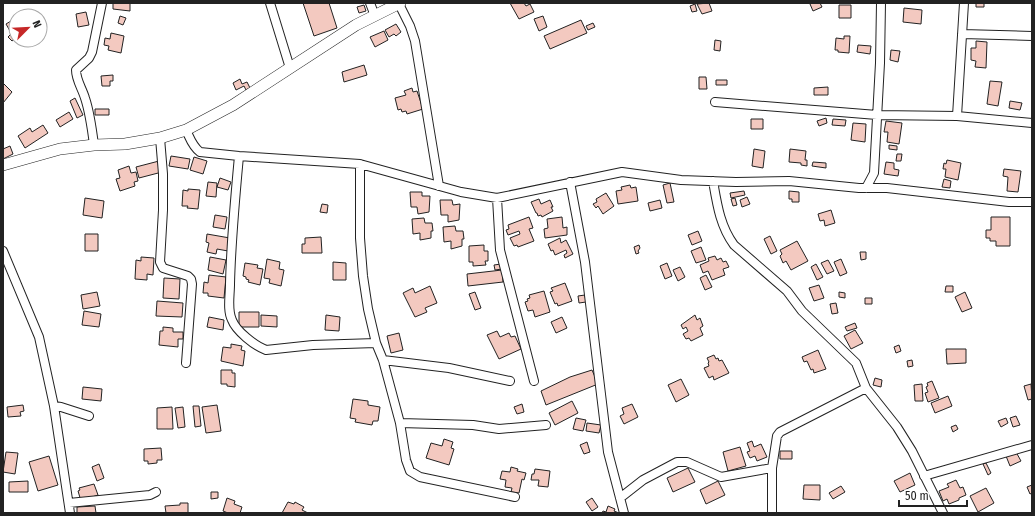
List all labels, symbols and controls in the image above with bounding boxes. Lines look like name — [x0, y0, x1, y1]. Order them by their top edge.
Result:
north arrow — [8, 8, 48, 48]
text: N — [29, 18, 44, 30]
scale bar — [899, 482, 967, 508]
text: 50 m — [905, 489, 929, 503]

